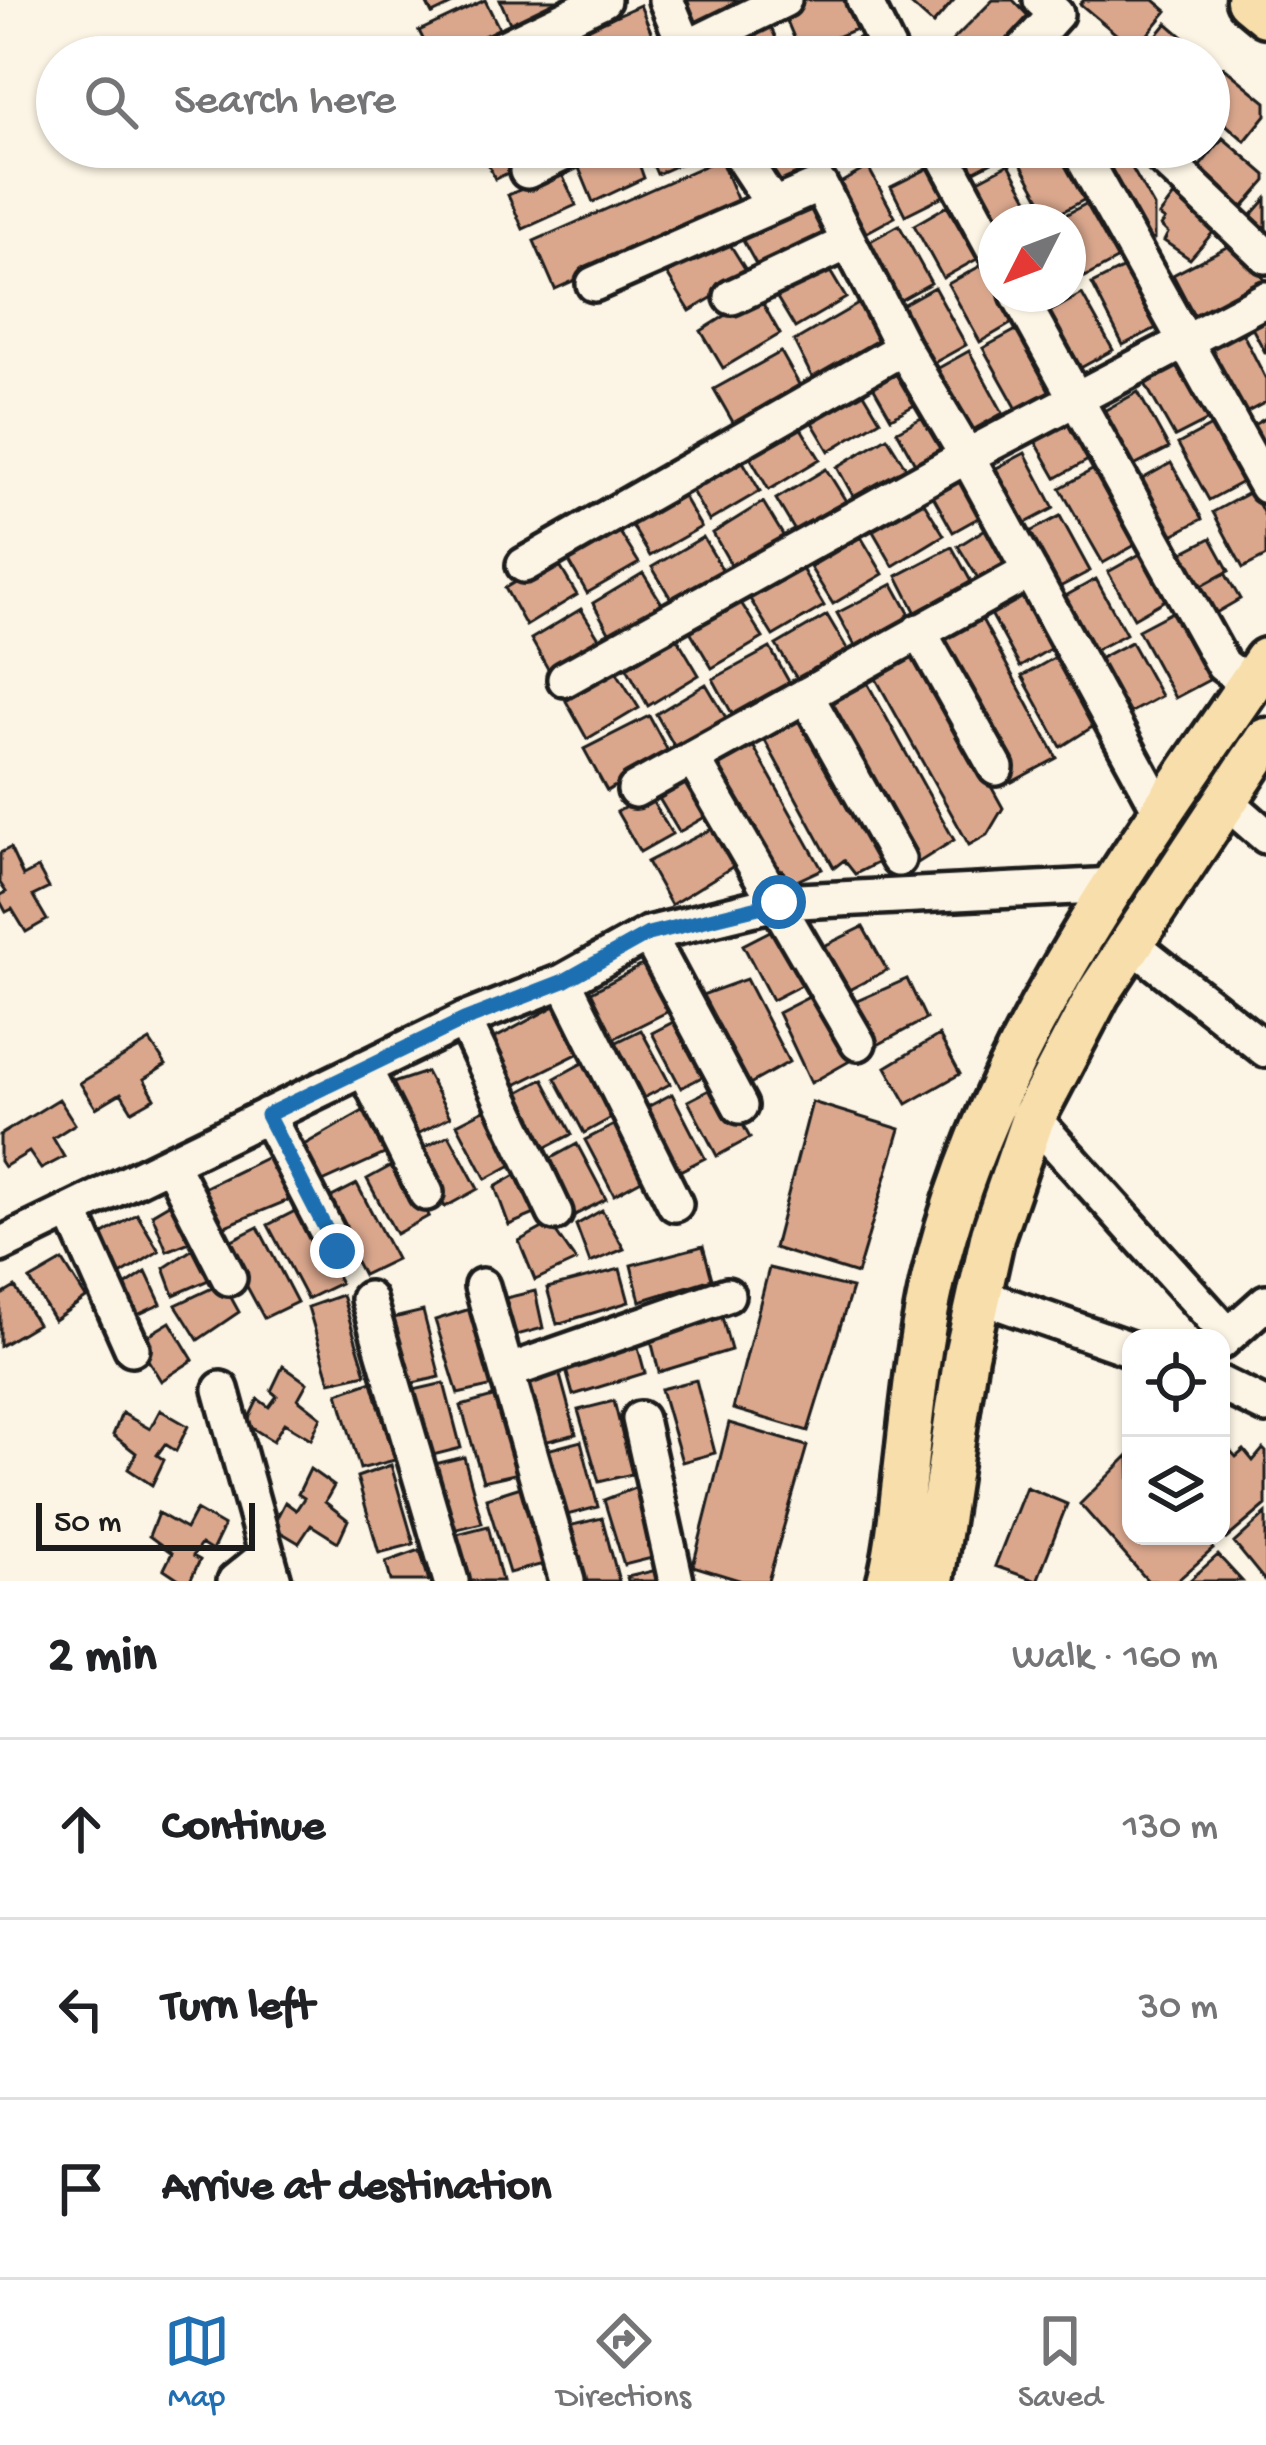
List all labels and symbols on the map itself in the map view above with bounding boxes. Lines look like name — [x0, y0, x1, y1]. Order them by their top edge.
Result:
north arrow — [978, 204, 1086, 312]
route start — [752, 875, 806, 929]
route end — [310, 1224, 364, 1278]
scale bar — [36, 1497, 255, 1550]

